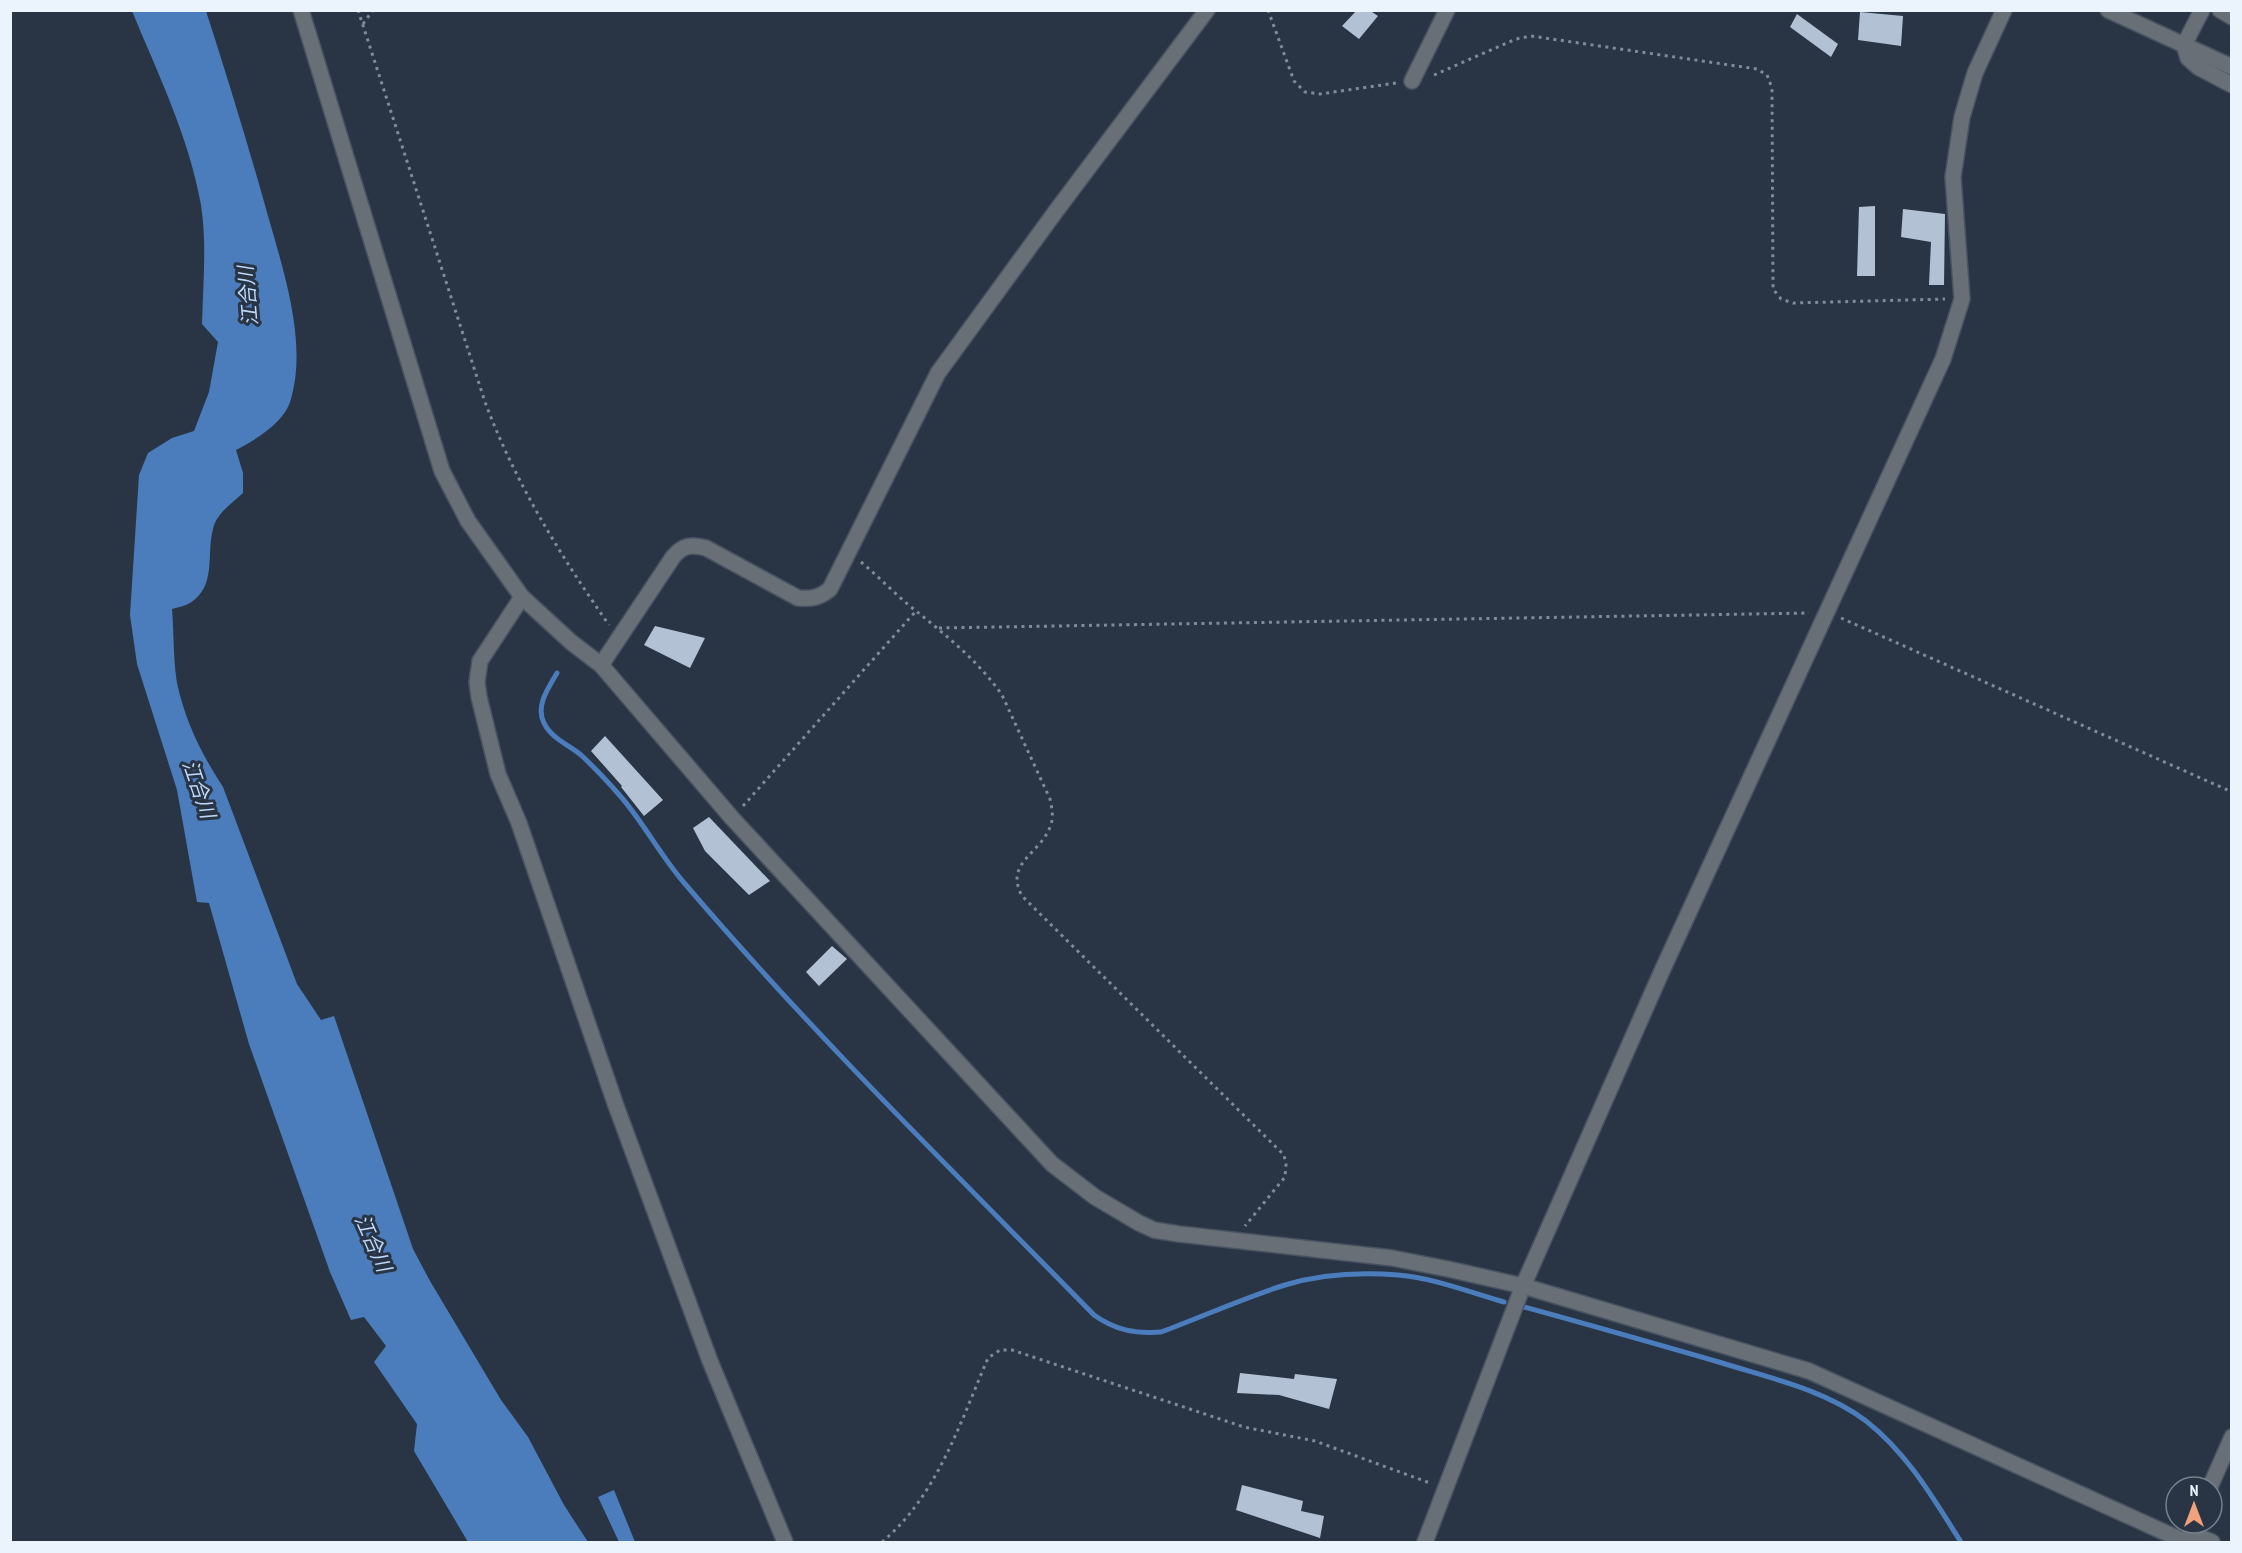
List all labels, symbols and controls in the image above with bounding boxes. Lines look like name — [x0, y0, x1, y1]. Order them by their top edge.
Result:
water label: 江合川 — [232, 263, 264, 327]
water label: 江合川 — [177, 756, 222, 823]
water label: 江合川 — [349, 1210, 398, 1278]
north arrow — [2164, 1475, 2224, 1535]
text: N — [2190, 1480, 2198, 1500]

